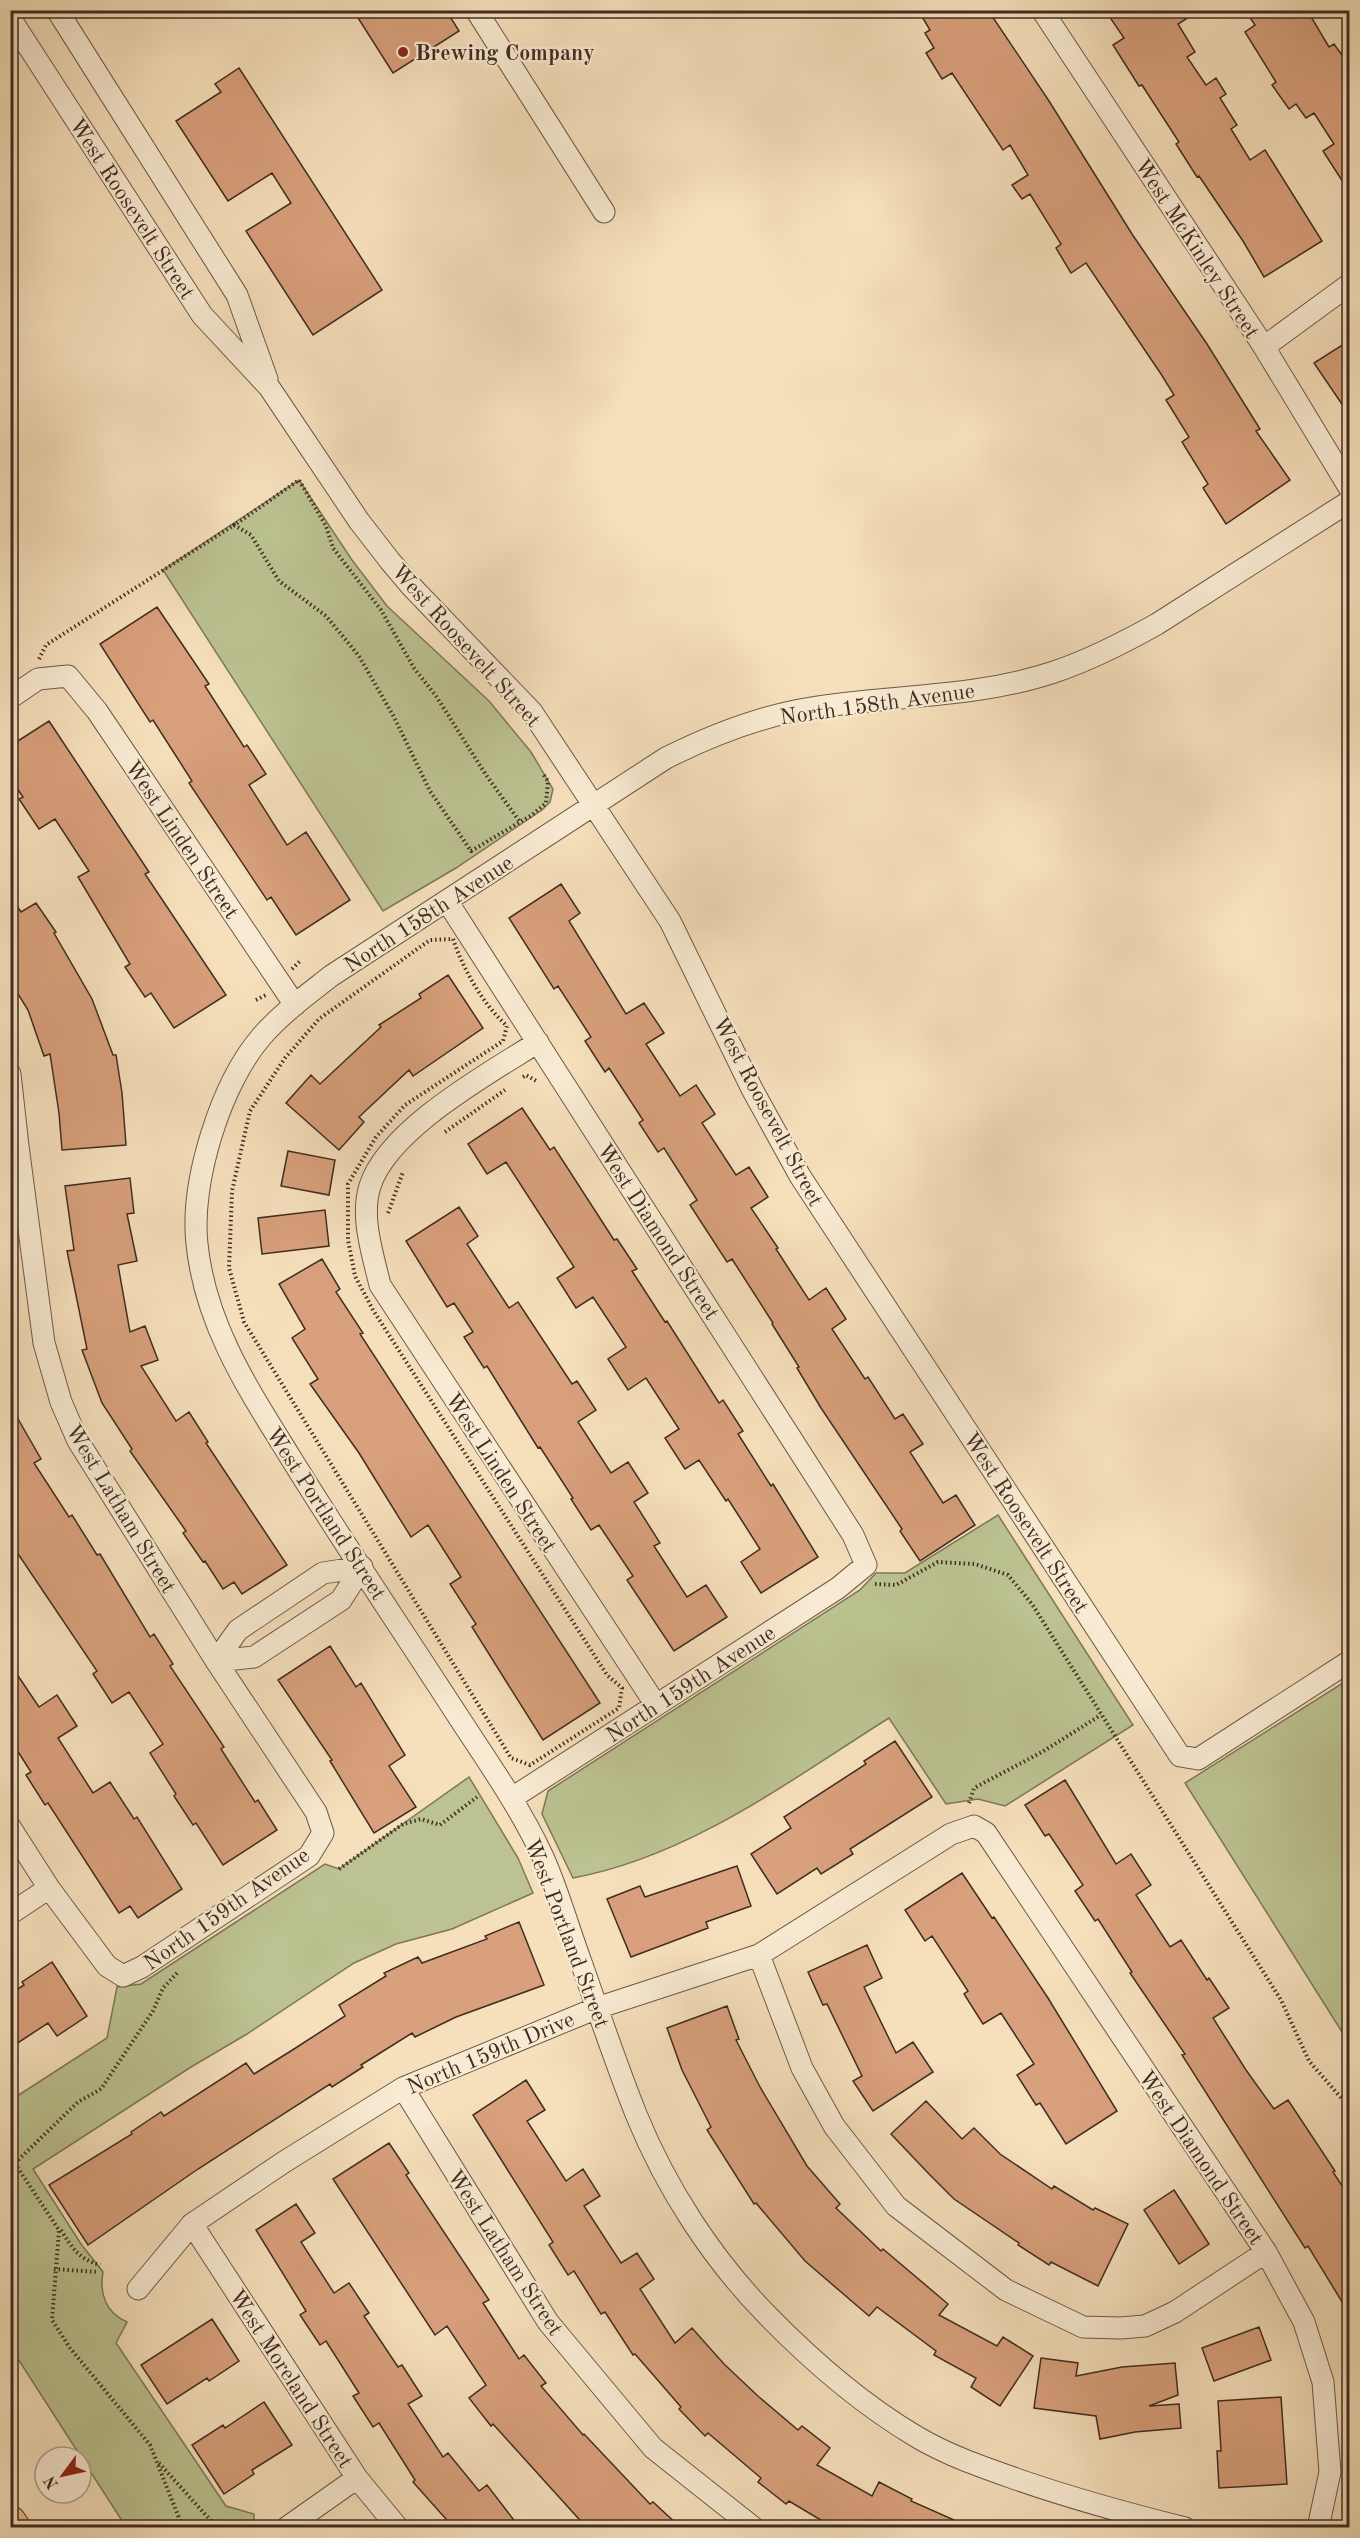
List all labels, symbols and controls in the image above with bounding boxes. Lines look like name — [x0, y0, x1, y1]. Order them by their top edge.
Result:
place label: Brewing Company — [415, 43, 595, 65]
marker: Brewing Company — [396, 45, 410, 59]
street label: West Roosevelt Street — [65, 115, 198, 304]
street label: West McKinley Street — [1130, 155, 1263, 343]
street label: West Roosevelt Street — [387, 561, 544, 732]
street label: North 158th Avenue — [778, 680, 976, 730]
street label: West Linden Street — [120, 757, 242, 923]
street label: North 158th Avenue — [341, 852, 518, 977]
street label: West Roosevelt Street — [708, 1014, 826, 1210]
street label: West Diamond Street — [592, 1140, 722, 1324]
street label: West Linden Street — [441, 1389, 560, 1557]
street label: West Latham Street — [61, 1421, 179, 1597]
street label: West Portland Street — [261, 1424, 389, 1604]
street label: West Roosevelt Street — [959, 1429, 1092, 1618]
street label: North 159th Avenue — [603, 1622, 780, 1747]
street label: West Portland Street — [520, 1836, 612, 2031]
street label: North 159th Avenue — [140, 1844, 314, 1975]
street label: North 159th Drive — [404, 2009, 578, 2099]
street label: West Diamond Street — [1134, 2067, 1267, 2249]
street label: West Latham Street — [443, 2166, 566, 2340]
street label: West Moreland Street — [224, 2286, 356, 2472]
north arrow — [33, 2445, 93, 2505]
text: N — [42, 2472, 62, 2492]

